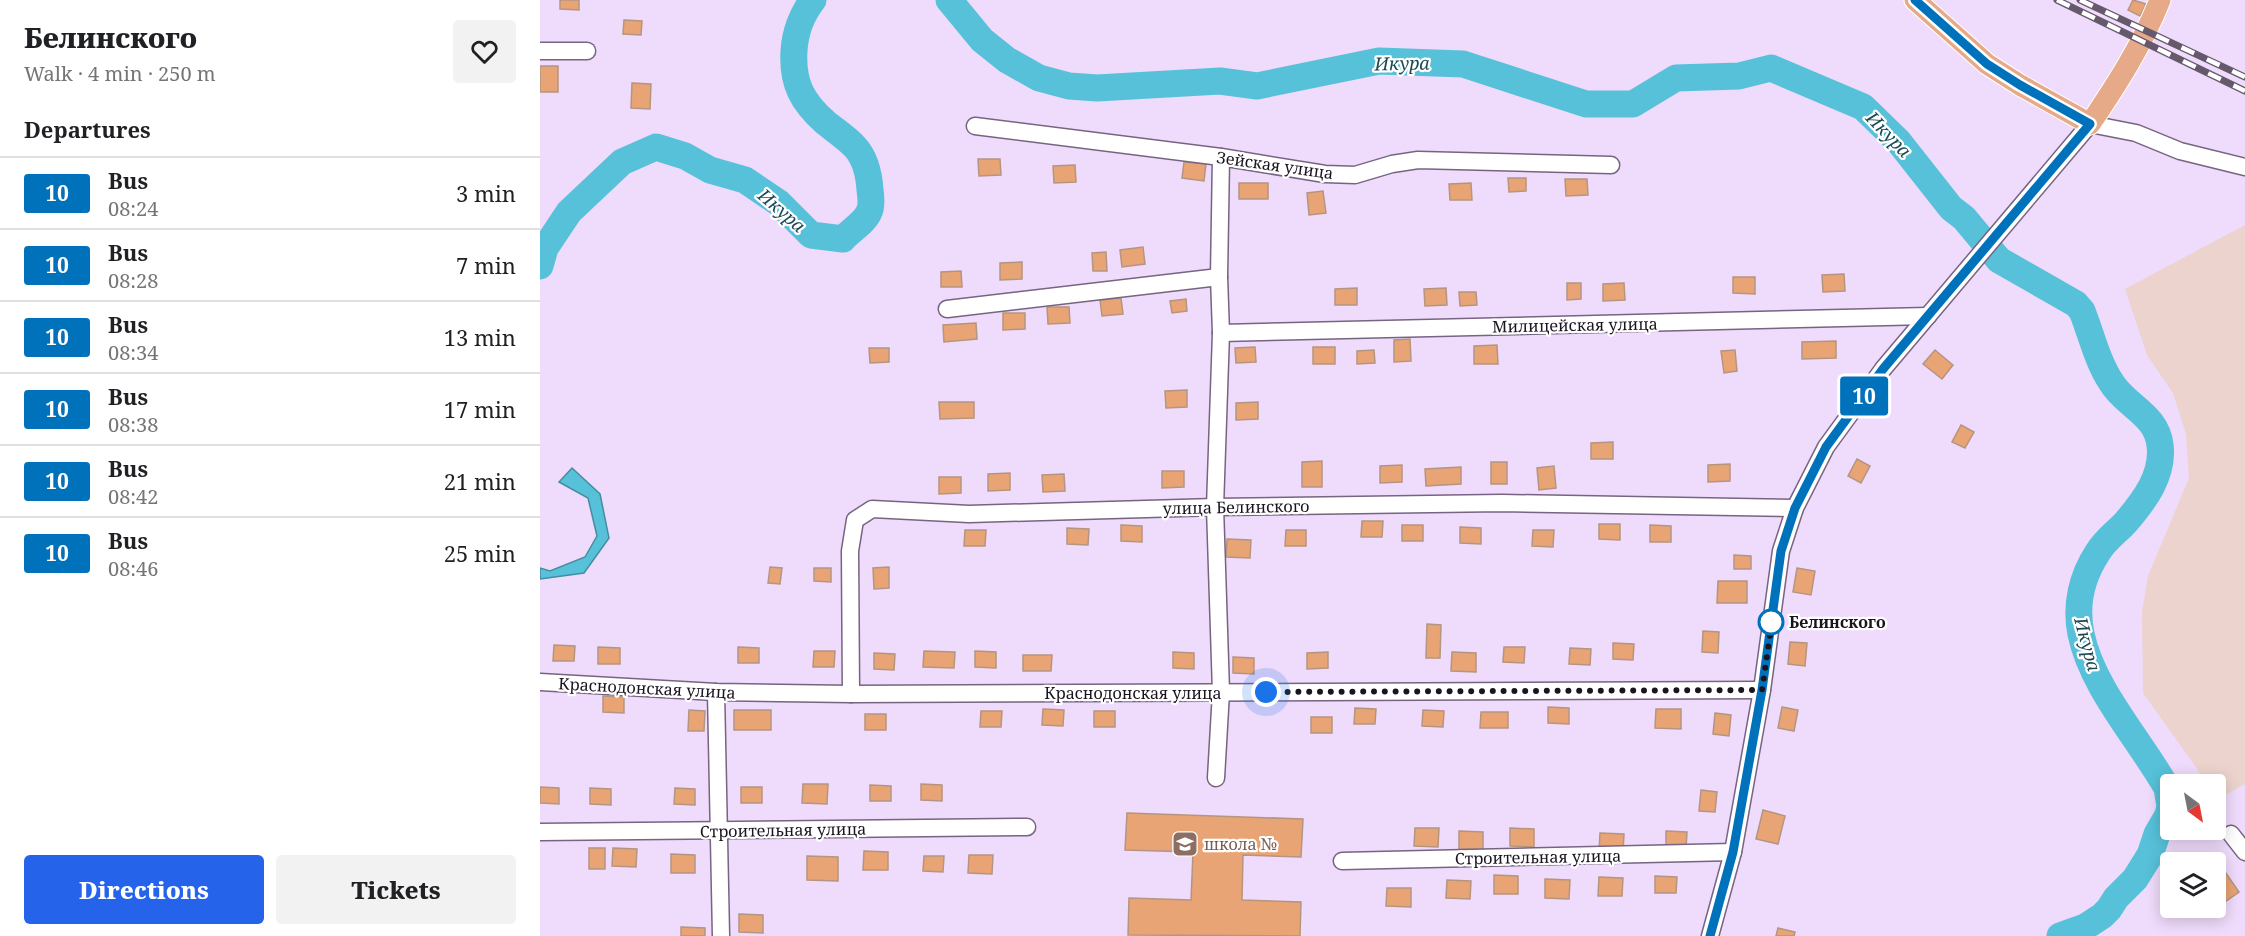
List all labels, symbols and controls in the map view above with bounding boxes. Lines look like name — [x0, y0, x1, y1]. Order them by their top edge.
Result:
text: Белинского — [24, 18, 197, 56]
button: heart — [453, 20, 516, 83]
water label: Икура — [1373, 51, 1430, 75]
text: Walk · 4 min · 250 m — [24, 60, 216, 87]
water label: Икура — [1860, 105, 1917, 162]
text: Departures — [24, 114, 151, 144]
street label: Зейская улица — [1215, 146, 1335, 184]
text: Bus — [108, 165, 148, 195]
text: 3 min — [456, 178, 516, 208]
text: 10 — [45, 179, 69, 207]
water label: Икура — [753, 182, 811, 237]
text: 08:24 — [108, 195, 158, 222]
text: Bus — [108, 237, 148, 267]
text: 7 min — [456, 250, 516, 280]
text: 10 — [45, 251, 69, 279]
text: 08:28 — [108, 267, 158, 294]
text: Bus — [108, 309, 148, 339]
street label: Милицейская улица — [1492, 313, 1658, 337]
text: 13 min — [444, 322, 516, 352]
text: 10 — [45, 323, 69, 351]
text: 08:34 — [108, 339, 158, 366]
line badge: 10 — [1837, 376, 1891, 416]
text: Bus — [108, 381, 148, 411]
text: 10 — [1852, 382, 1876, 410]
text: 17 min — [444, 394, 516, 424]
text: 10 — [45, 395, 69, 423]
text: 08:38 — [108, 411, 158, 438]
text: Bus — [108, 453, 148, 483]
text: 21 min — [444, 466, 516, 496]
text: 10 — [45, 467, 69, 495]
text: 08:42 — [108, 483, 158, 510]
street label: улица Белинского — [1162, 495, 1310, 519]
text: Bus — [108, 525, 148, 555]
text: 25 min — [444, 538, 516, 568]
text: 10 — [45, 539, 69, 567]
text: 08:46 — [108, 555, 158, 582]
marker: Белинского — [1758, 609, 1784, 635]
place label: Белинского — [1789, 611, 1886, 633]
water label: Икура — [2069, 613, 2107, 674]
street label: Краснодонская улица — [558, 672, 736, 704]
your location — [1251, 677, 1281, 707]
street label: Краснодонская улица — [1044, 682, 1222, 704]
north arrow — [2160, 774, 2226, 840]
map controls — [2160, 774, 2226, 918]
street label: Строительная улица — [700, 818, 866, 842]
school or university icon: школа № — [1170, 829, 1200, 859]
place label: школа № — [1204, 833, 1277, 855]
street label: Строительная улица — [1455, 845, 1621, 869]
button: layers — [2160, 852, 2226, 918]
button: Directions — [24, 855, 264, 924]
button: Tickets — [276, 855, 516, 924]

